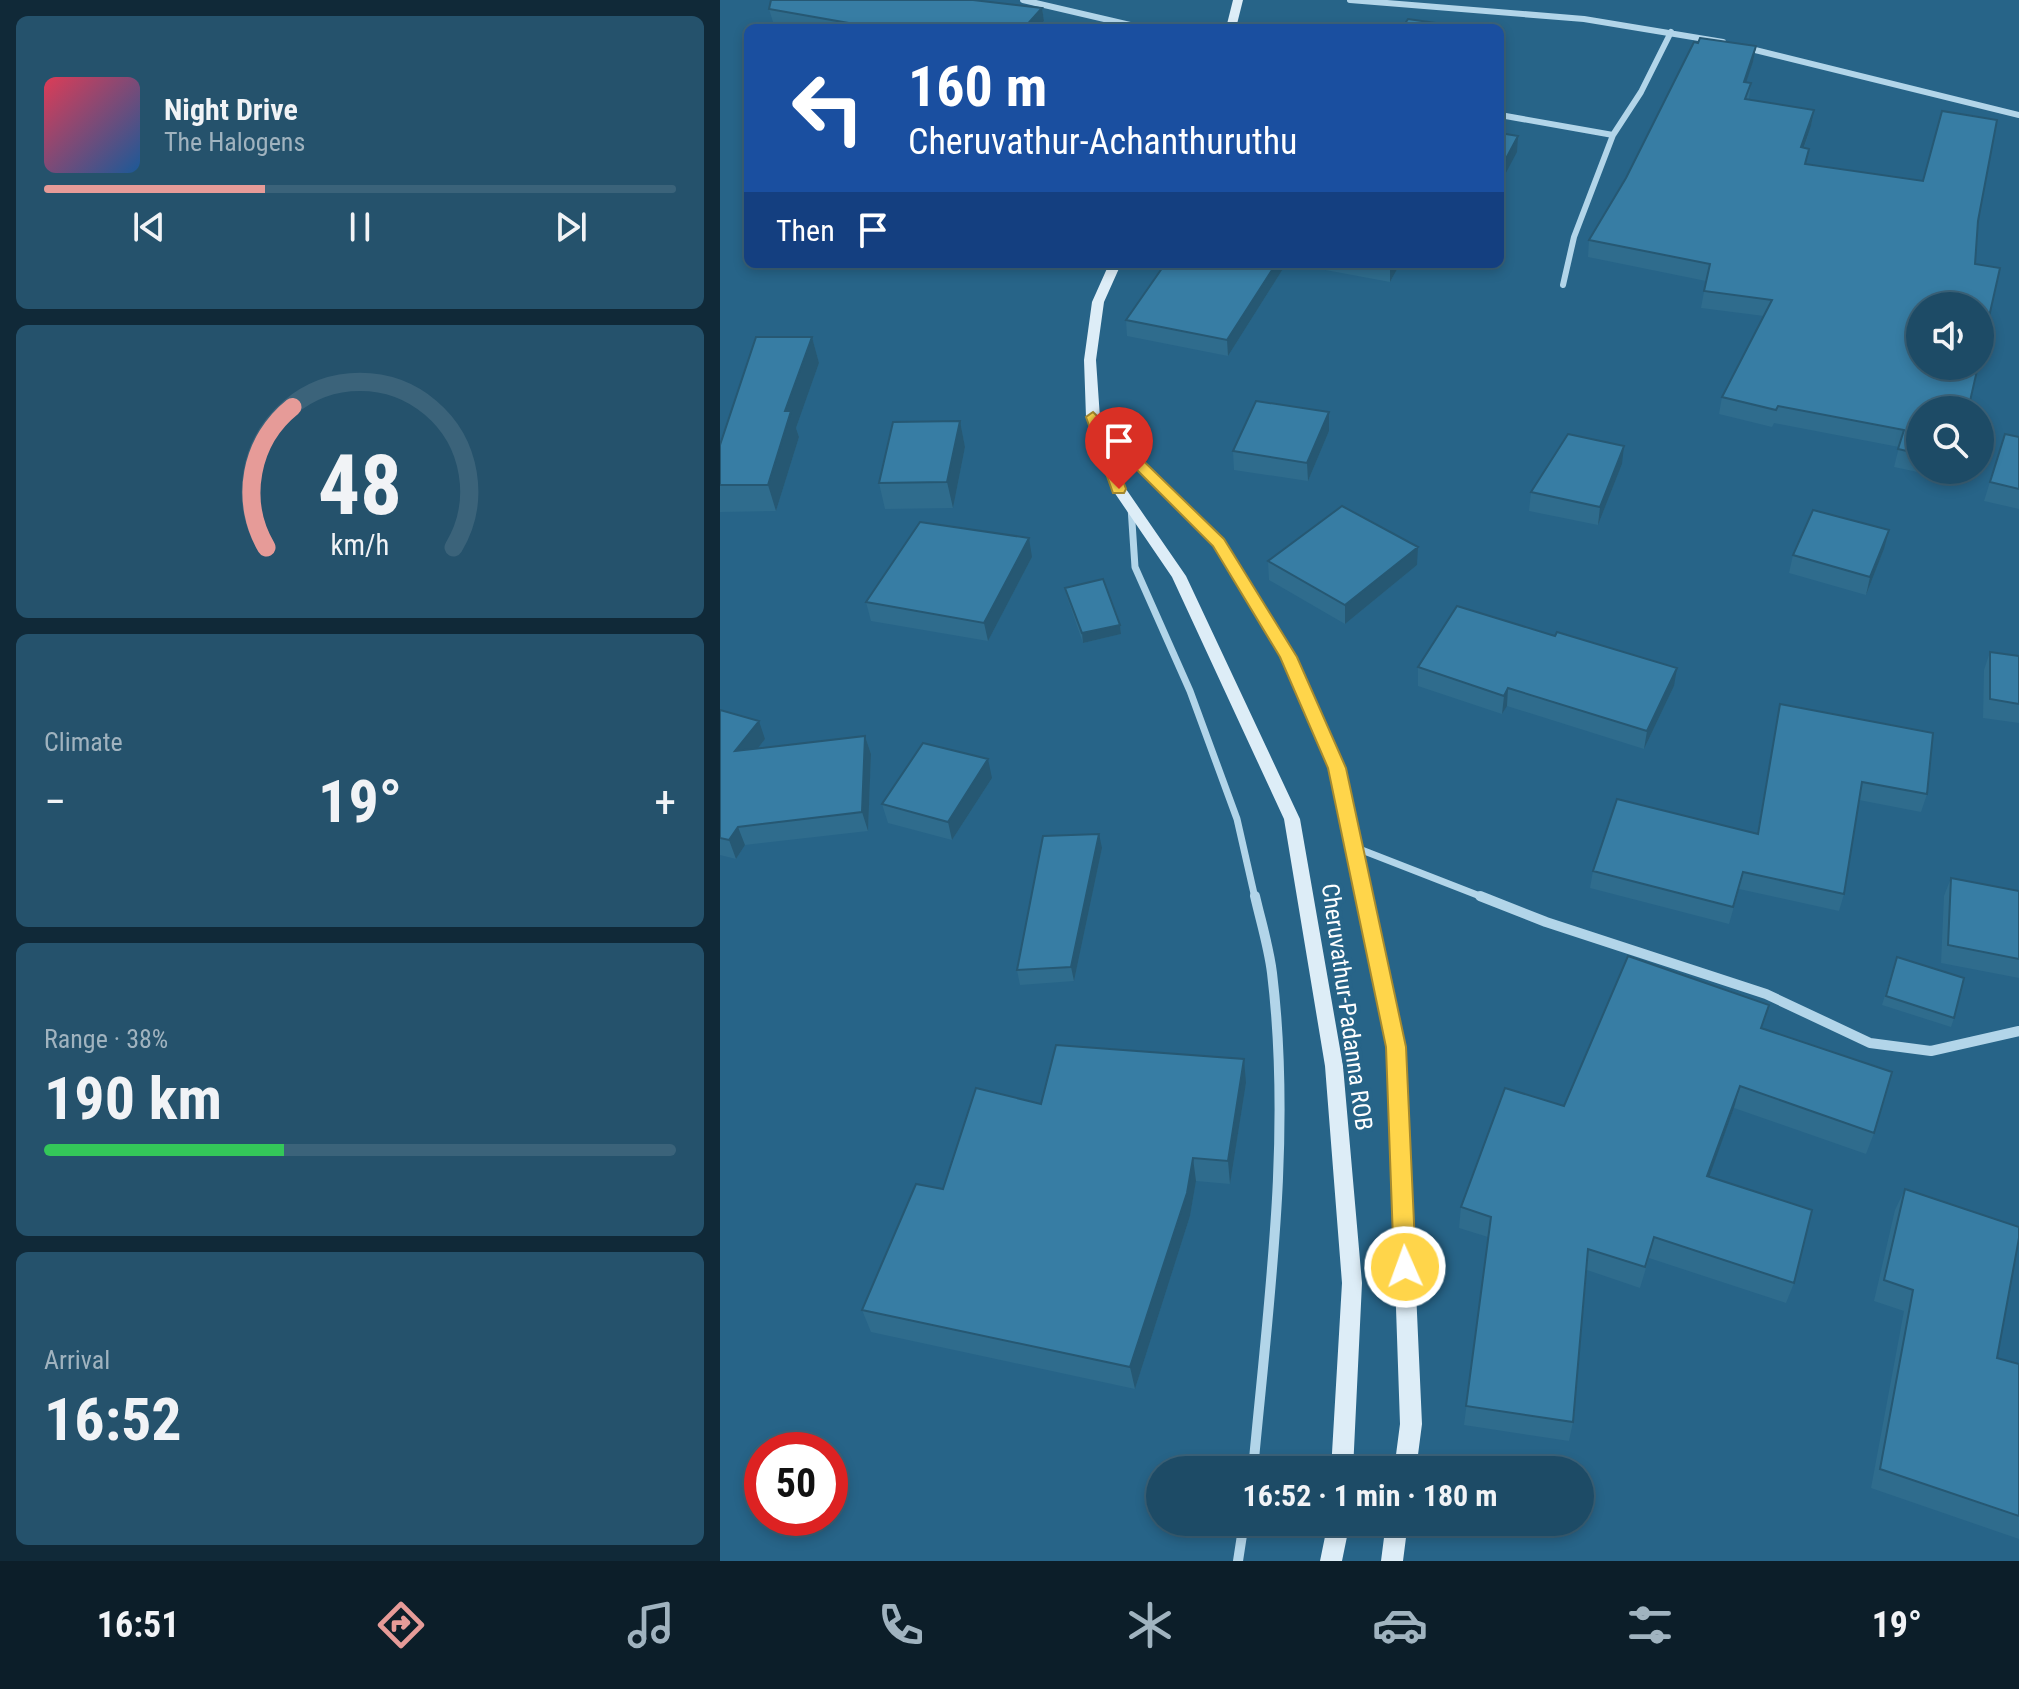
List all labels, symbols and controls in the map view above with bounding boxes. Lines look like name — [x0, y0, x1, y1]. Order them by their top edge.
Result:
text: 160 m — [908, 54, 1047, 120]
icon: left — [776, 56, 880, 160]
text: Night Drive — [164, 92, 298, 127]
text: Cheruvathur-Achanthuruthu — [908, 121, 1297, 163]
text: The Halogens — [164, 127, 305, 157]
icon: previous — [127, 205, 171, 249]
icon: pause — [338, 205, 382, 249]
icon: next — [549, 205, 593, 249]
icon: arrive — [851, 208, 895, 252]
text: Then — [776, 213, 835, 248]
map controls — [1906, 292, 1994, 484]
button: sound — [1906, 292, 1994, 380]
button: search — [1906, 396, 1994, 484]
pin — [1085, 407, 1153, 489]
icon: arrive — [1097, 419, 1141, 463]
text: 48 — [318, 436, 402, 533]
text: km/h — [331, 528, 389, 562]
text: Climate — [44, 727, 123, 757]
text: 19° — [318, 766, 402, 837]
text: − — [44, 776, 66, 828]
text: + — [654, 776, 676, 828]
street label: Cheruvathur-Padanna ROB — [1316, 882, 1378, 1132]
text: Range · 38% — [44, 1024, 168, 1054]
text: 190 km — [44, 1063, 222, 1134]
position arrow — [1363, 1225, 1447, 1309]
text: Arrival — [44, 1345, 110, 1375]
text: 16:52 — [44, 1384, 182, 1455]
speed limit sign: 50 — [744, 1432, 848, 1536]
text: 16:52 · 1 min · 180 m — [1243, 1478, 1497, 1513]
icon: directions — [373, 1597, 429, 1653]
icon: music — [623, 1597, 679, 1653]
icon: phone — [873, 1597, 929, 1653]
icon: climate — [1122, 1597, 1178, 1653]
icon: car — [1372, 1597, 1428, 1653]
icon: filters — [1622, 1597, 1678, 1653]
text: 16:51 — [97, 1604, 179, 1646]
text: 19° — [1872, 1604, 1922, 1646]

